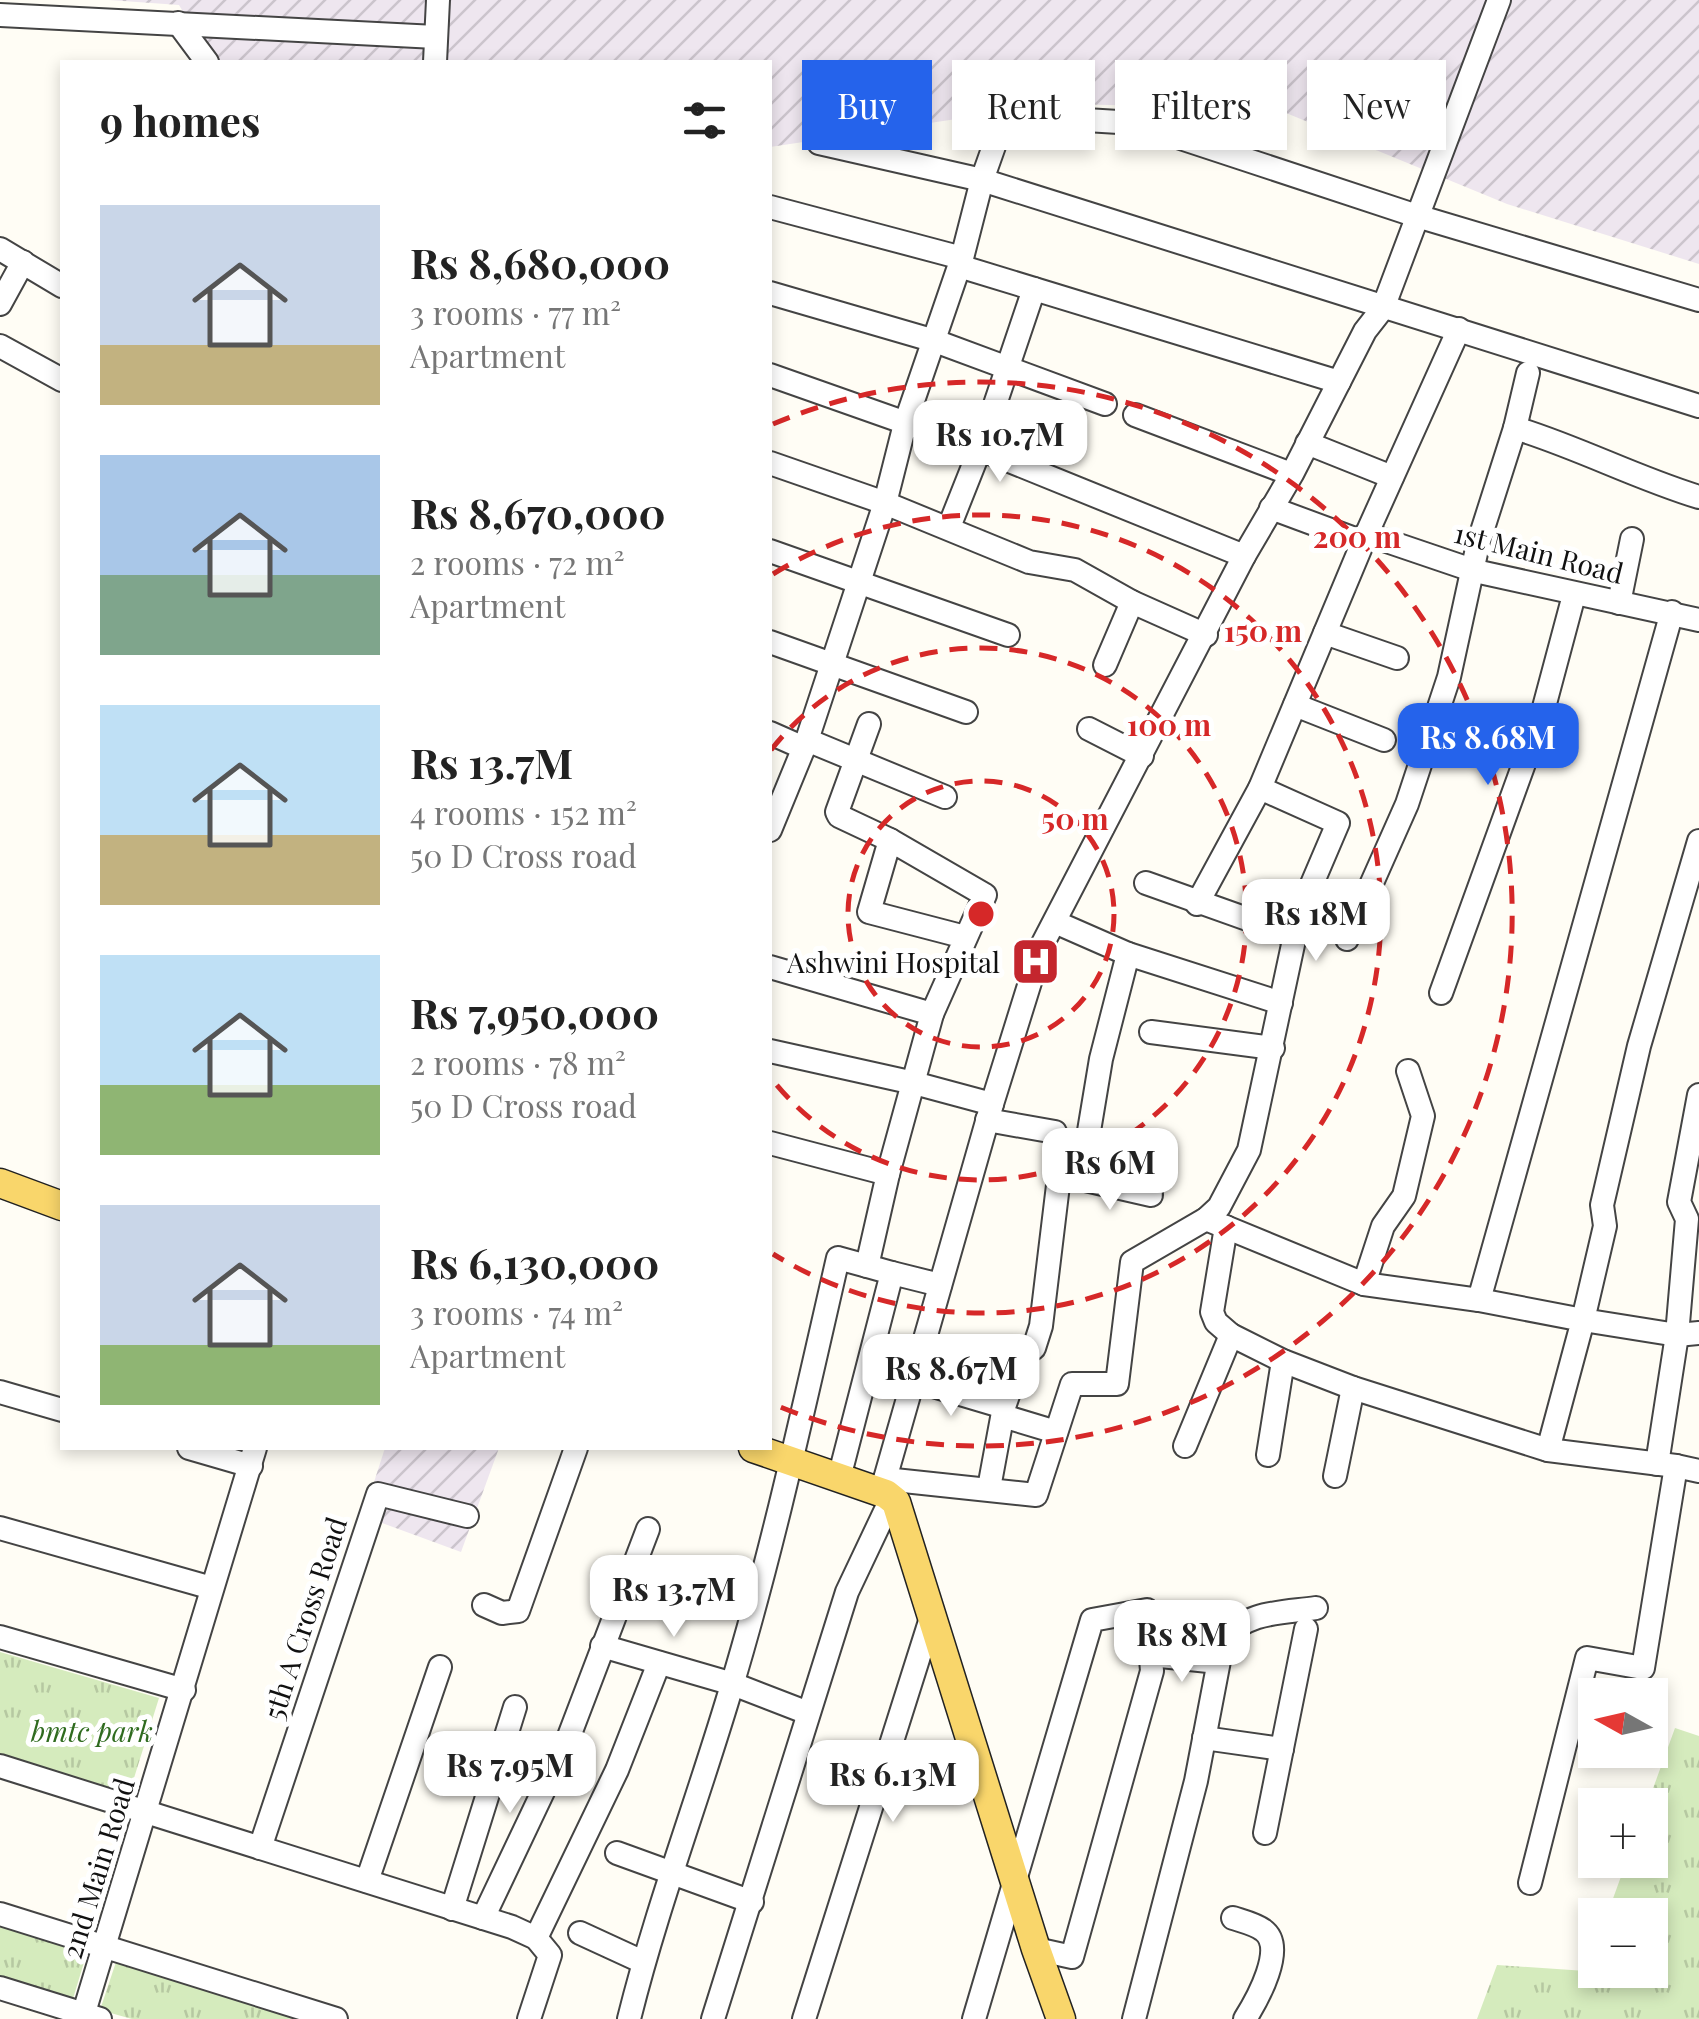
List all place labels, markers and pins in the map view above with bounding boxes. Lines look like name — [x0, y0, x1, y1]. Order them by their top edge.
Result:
pin: Rs 10.7M — [897, 400, 1103, 485]
pin: Rs 8.68M — [1385, 703, 1591, 788]
pin: Rs 18M — [1235, 879, 1397, 964]
centre of rings — [963, 896, 999, 932]
hospital icon: Ashwini Hospital — [1009, 935, 1061, 987]
place label: Ashwini Hospital — [786, 943, 1000, 980]
pin: Rs 6M — [1040, 1128, 1180, 1213]
pin: Rs 8.67M — [848, 1334, 1054, 1419]
pin: Rs 13.7M — [571, 1555, 777, 1640]
pin: Rs 8M — [1112, 1600, 1252, 1685]
pin: Rs 7.95M — [407, 1731, 613, 1816]
pin: Rs 6.13M — [790, 1740, 996, 1825]

